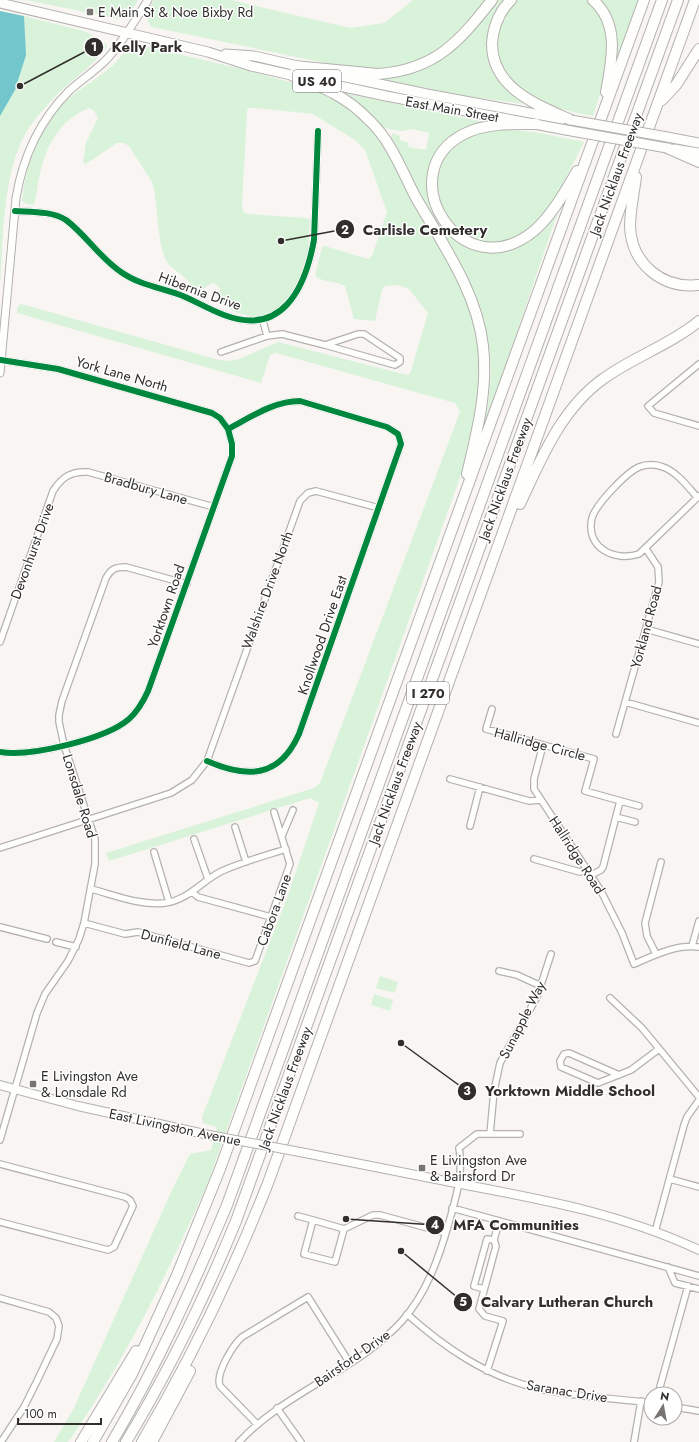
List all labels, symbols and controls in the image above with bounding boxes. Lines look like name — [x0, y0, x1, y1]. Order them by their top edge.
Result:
place label: E Main St & Noe Bixby Rd — [98, 2, 253, 22]
marker: E Main St & Noe Bixby Rd — [85, 7, 95, 17]
callout: Kelly Park — [84, 34, 190, 61]
text: Kelly Park — [112, 36, 183, 58]
text: 1 — [91, 38, 97, 56]
road number: US 40 — [293, 70, 341, 92]
street label: East Main Street — [404, 91, 501, 127]
street label: Jack Nicklaus Freeway — [584, 109, 648, 240]
callout: Carlisle Cemetery — [335, 216, 496, 243]
text: Carlisle Cemetery — [363, 219, 488, 241]
text: 2 — [341, 221, 349, 239]
street label: Hibernia Drive — [156, 267, 244, 315]
street label: York Lane North — [74, 351, 170, 397]
street label: Jack Nicklaus Freeway — [473, 414, 537, 545]
street label: Bradbury Lane — [102, 467, 190, 509]
street label: Devonhurst Drive — [5, 500, 59, 602]
street label: Walshire Drive North — [236, 528, 298, 652]
street label: Yorktown Road — [142, 562, 190, 650]
street label: Knollwood Drive East — [292, 572, 352, 697]
street label: Yorkland Road — [625, 583, 667, 671]
road number: I 270 — [407, 682, 449, 704]
street label: Jack Nicklaus Freeway — [363, 718, 427, 849]
street label: Hallridge Circle — [492, 722, 588, 766]
street label: Lonsdale Road — [58, 752, 102, 840]
street label: Hallridge Road — [544, 812, 610, 898]
street label: Cabora Lane — [252, 871, 296, 949]
street label: Dunfield Lane — [139, 924, 223, 964]
street label: Sunapple Way — [494, 977, 551, 1062]
street label: Jack Nicklaus Freeway — [253, 1023, 317, 1154]
place label: E Livingston Ave & Lonsdale Rd — [41, 1066, 138, 1102]
callout: Yorktown Middle School — [457, 1078, 663, 1105]
marker: E Livingston Ave & Lonsdale Rd — [28, 1079, 38, 1089]
text: Yorktown Middle School — [484, 1080, 655, 1102]
text: 3 — [463, 1082, 471, 1100]
street label: East Livingston Avenue — [107, 1103, 243, 1151]
place label: E Livingston Ave & Bairsford Dr — [430, 1150, 527, 1186]
marker: E Livingston Ave & Bairsford Dr — [417, 1163, 427, 1173]
callout: MFA Communities — [425, 1212, 587, 1239]
text: MFA Communities — [453, 1214, 579, 1236]
text: 4 — [431, 1216, 439, 1234]
callout: Calvary Lutheran Church — [453, 1288, 662, 1315]
text: Calvary Lutheran Church — [481, 1291, 653, 1313]
text: 5 — [459, 1293, 467, 1311]
street label: Bairsford Drive — [310, 1324, 394, 1392]
street label: Saranac Drive — [525, 1375, 609, 1407]
north arrow — [643, 1386, 683, 1426]
text: N — [659, 1387, 671, 1405]
scale bar — [18, 1400, 101, 1426]
text: 100 m — [24, 1405, 57, 1423]

